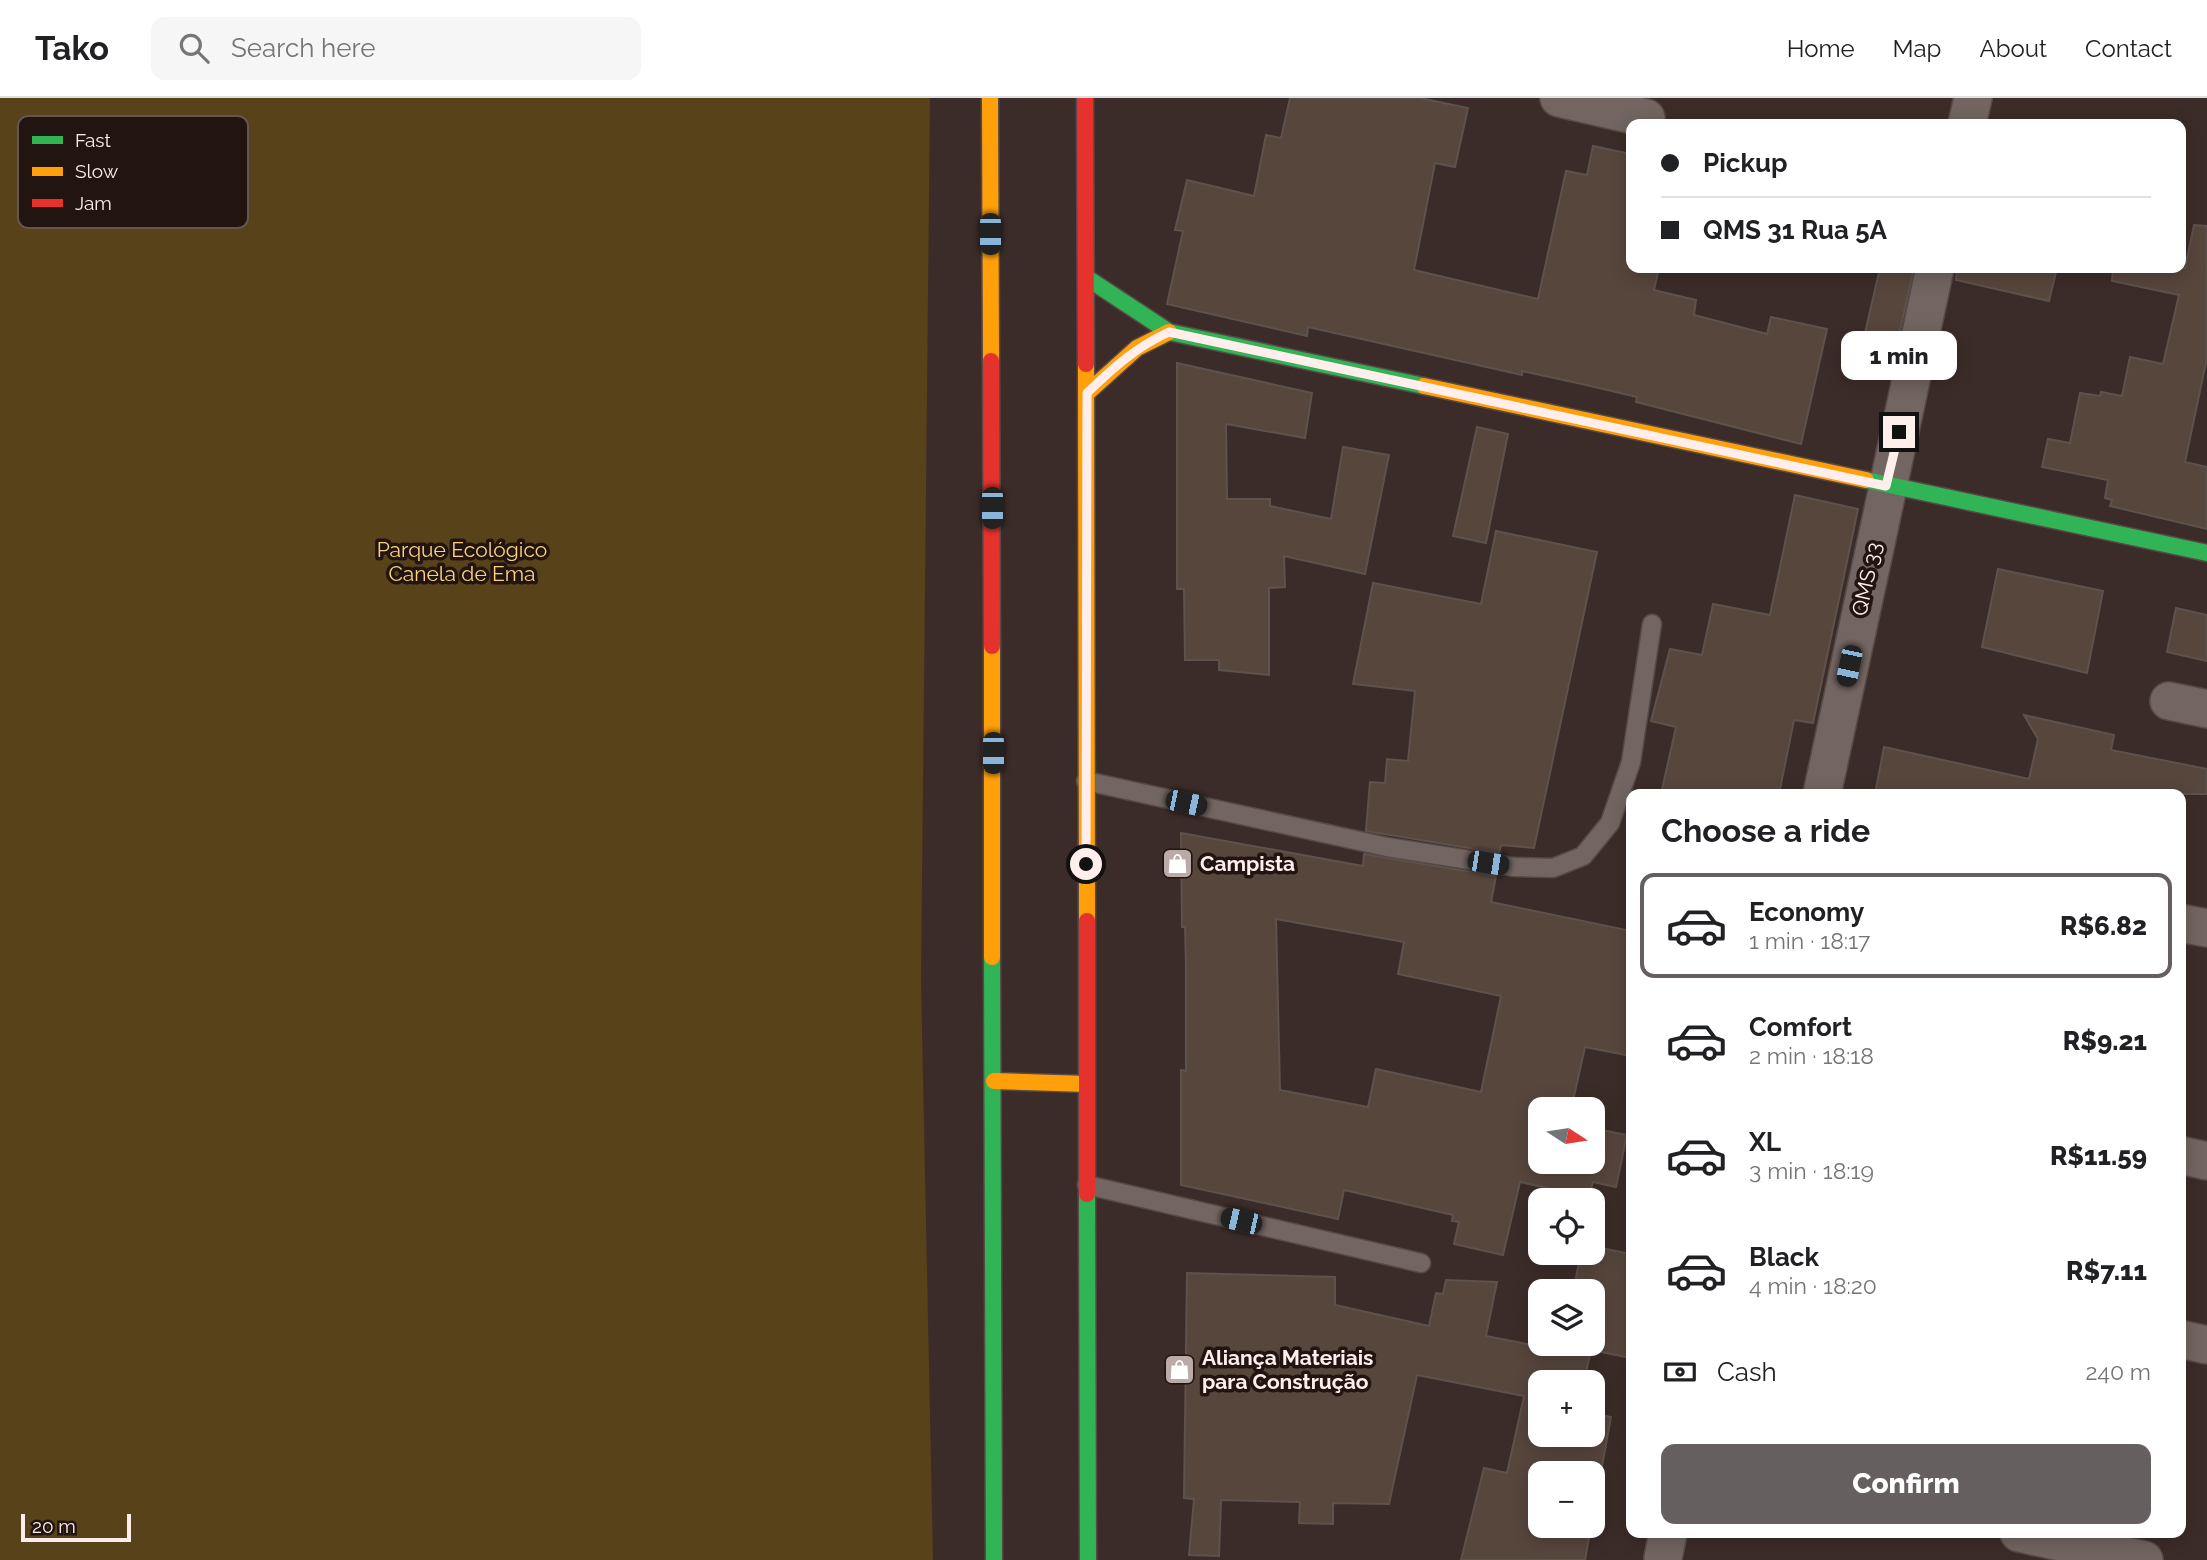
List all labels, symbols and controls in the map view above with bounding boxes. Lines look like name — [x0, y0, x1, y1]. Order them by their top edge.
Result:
search box — [151, 17, 641, 80]
text: Tako — [35, 29, 109, 68]
icon: search — [175, 29, 213, 67]
text: Search here — [231, 33, 375, 63]
text: Home — [1787, 34, 1855, 63]
text: Map — [1893, 34, 1941, 63]
text: About — [1979, 34, 2047, 63]
text: Contact — [2085, 34, 2172, 63]
legend — [18, 116, 248, 228]
text: Fast — [75, 129, 111, 151]
text: Pickup — [1703, 148, 1788, 178]
text: Slow — [75, 160, 119, 182]
text: Jam — [75, 192, 112, 214]
car — [980, 213, 1001, 255]
text: QMS 31 Rua 5A — [1703, 215, 1887, 245]
callout: 1 min — [1841, 330, 1957, 380]
text: 1 min — [1869, 342, 1929, 369]
route end — [1883, 416, 1915, 448]
car — [982, 487, 1003, 529]
park label: Parque Ecológico Canela de Ema — [377, 537, 547, 586]
street label: QMS 33 — [1847, 540, 1887, 618]
car — [1835, 643, 1864, 689]
car — [983, 732, 1004, 774]
car — [1164, 788, 1209, 818]
text: Choose a ride — [1661, 812, 1870, 849]
shop icon: Campista — [1160, 847, 1194, 881]
route start — [1070, 848, 1102, 880]
car — [1466, 849, 1511, 877]
place label: Campista — [1200, 851, 1295, 876]
icon: car — [1665, 894, 1728, 957]
text: Economy — [1749, 897, 1864, 927]
text: R$6.82 — [2060, 911, 2147, 941]
text: 1 min · 18:17 — [1749, 927, 1870, 954]
icon: car — [1665, 1009, 1728, 1072]
text: Comfort — [1749, 1012, 1852, 1042]
text: R$9.21 — [2063, 1026, 2147, 1056]
text: 2 min · 18:18 — [1749, 1042, 1874, 1069]
north arrow — [1528, 1097, 1605, 1174]
map controls — [1528, 1097, 1605, 1538]
icon: car — [1665, 1124, 1728, 1187]
text: XL — [1749, 1127, 1781, 1157]
text: R$11.59 — [2050, 1141, 2147, 1171]
text: 3 min · 18:19 — [1749, 1157, 1874, 1184]
button: locate — [1528, 1188, 1605, 1265]
car — [1219, 1206, 1264, 1236]
icon: car — [1665, 1239, 1728, 1302]
text: Black — [1749, 1242, 1819, 1272]
text: R$7.11 — [2066, 1256, 2147, 1286]
text: 4 min · 18:20 — [1749, 1272, 1877, 1299]
button: layers — [1528, 1279, 1605, 1356]
place label: Aliança Materiais para Construção — [1202, 1345, 1374, 1394]
shop icon: Aliança Materiais para Construção — [1162, 1353, 1196, 1387]
icon: cash — [1661, 1353, 1699, 1391]
text: Cash — [1717, 1357, 1777, 1387]
text: 240 m — [2085, 1358, 2151, 1385]
button: + — [1528, 1370, 1605, 1447]
button: Confirm — [1661, 1444, 2151, 1524]
button: − — [1528, 1461, 1605, 1538]
scale bar — [21, 1511, 131, 1543]
text: 20 m — [32, 1515, 76, 1537]

